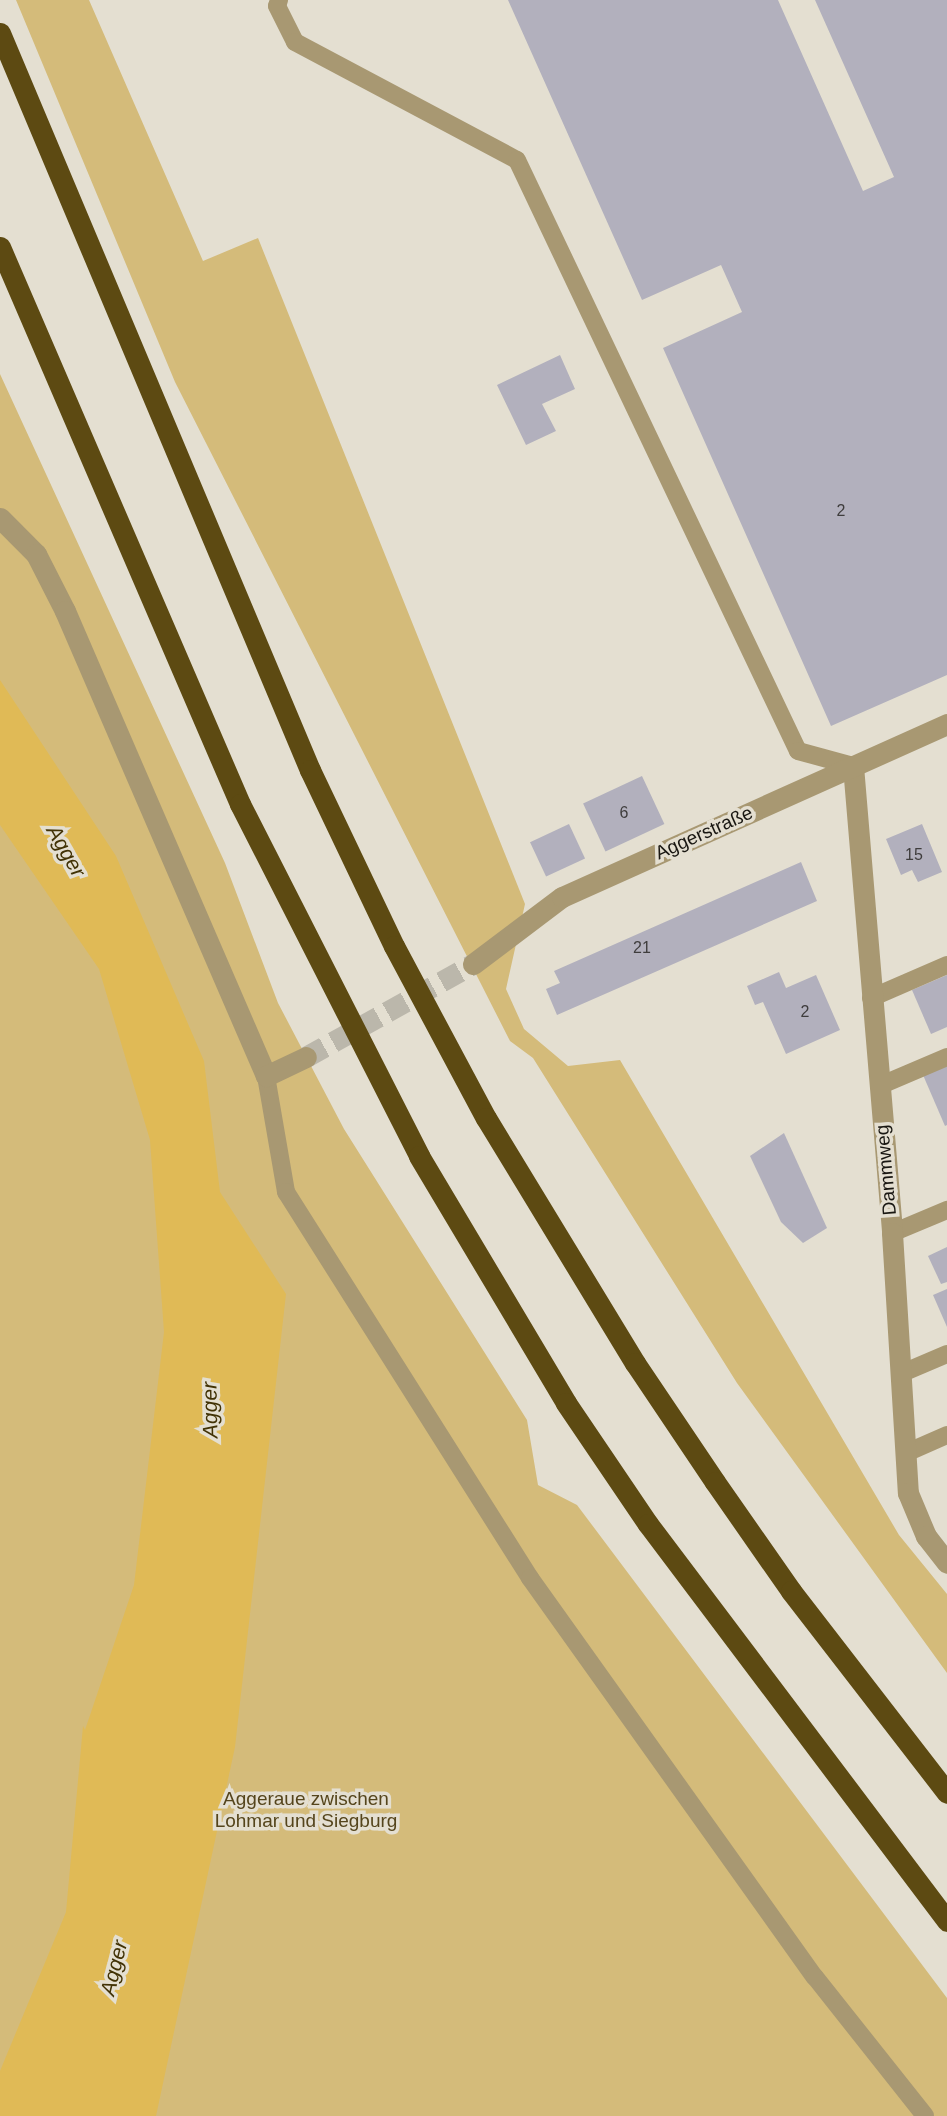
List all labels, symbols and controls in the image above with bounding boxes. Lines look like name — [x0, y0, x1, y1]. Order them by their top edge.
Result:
house number: 2 — [837, 501, 845, 521]
street label: Aggerstraße — [652, 801, 756, 865]
house number: 6 — [620, 803, 628, 823]
water label: Agger — [41, 820, 91, 882]
house number: 15 — [905, 845, 923, 865]
house number: 21 — [633, 938, 651, 958]
house number: 2 — [801, 1002, 809, 1022]
street label: Dammweg — [871, 1124, 901, 1216]
water label: Agger — [197, 1382, 223, 1438]
park label: Aggeraue zwischen Lohmar und Siegburg — [215, 1788, 397, 1832]
water label: Agger — [95, 1938, 133, 1998]

